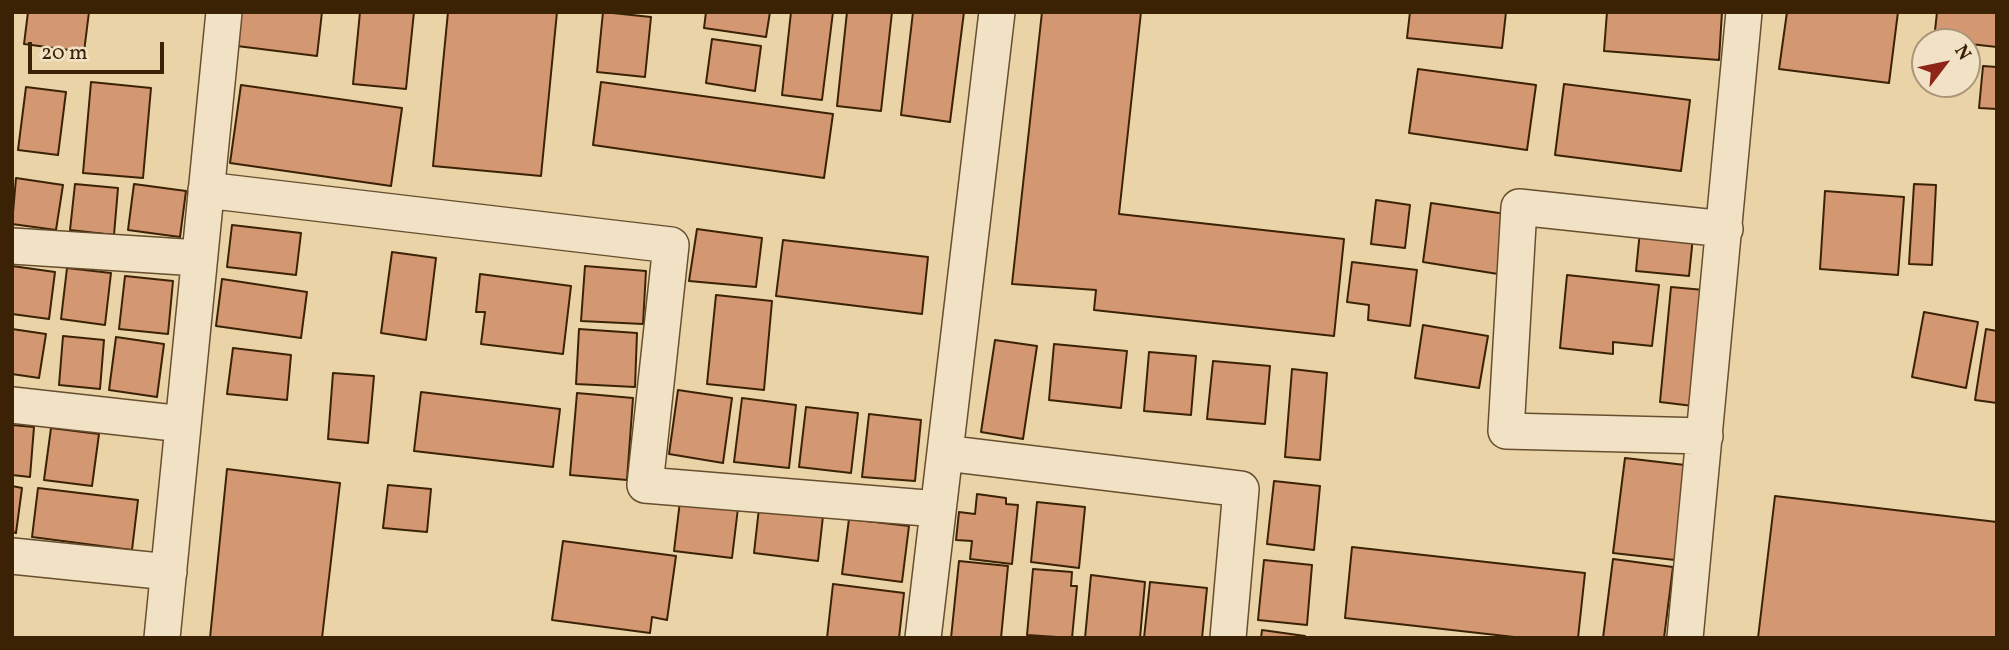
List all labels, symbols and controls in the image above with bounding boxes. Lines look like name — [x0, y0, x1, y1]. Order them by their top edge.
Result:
scale bar — [32, 28, 168, 72]
north arrow — [1911, 28, 1981, 98]
text: 20 m — [41, 39, 87, 68]
text: N — [1947, 40, 1977, 66]

